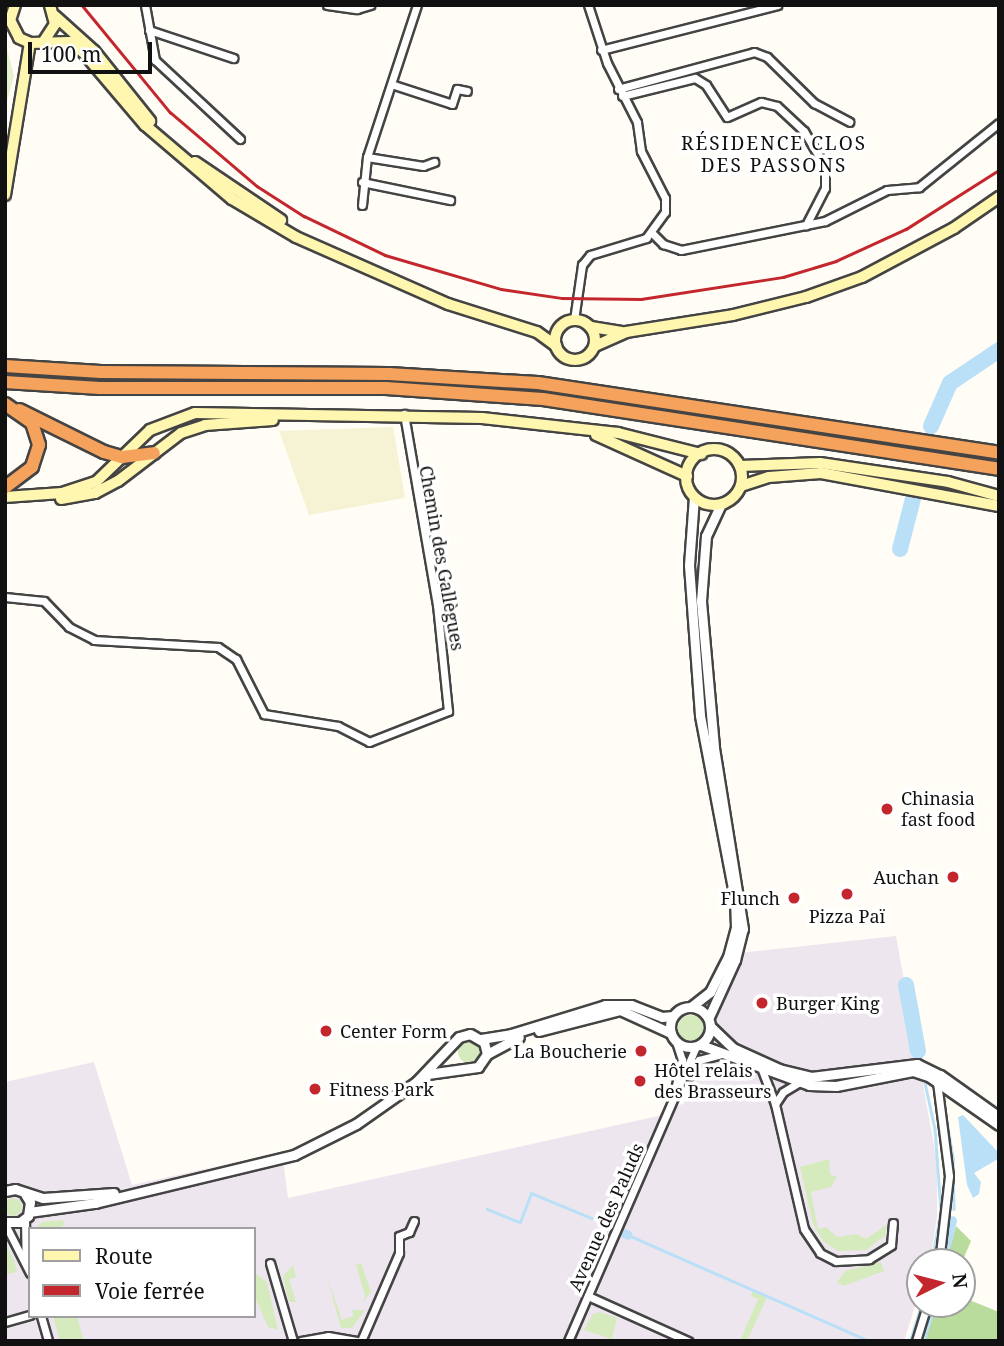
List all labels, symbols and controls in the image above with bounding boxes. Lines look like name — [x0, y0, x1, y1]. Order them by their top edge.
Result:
scale bar — [32, 28, 156, 72]
text: 100 m — [41, 40, 102, 68]
district label: RÉSIDENCE CLOS DES PASSONS — [683, 133, 865, 177]
street label: Chemin des Gallègues — [415, 464, 469, 652]
place label: Chinasia fast food — [901, 788, 975, 830]
marker: Chinasia fast food — [879, 801, 895, 817]
place label: Auchan — [873, 866, 939, 888]
marker: Auchan — [945, 869, 961, 885]
marker: Pizza Paï — [839, 886, 855, 902]
place label: Flunch — [720, 887, 780, 909]
marker: Flunch — [786, 890, 802, 906]
place label: Pizza Paï — [809, 905, 885, 927]
place label: Burger King — [776, 992, 880, 1014]
marker: Burger King — [754, 995, 770, 1011]
place label: Center Form — [340, 1020, 447, 1042]
marker: Center Form — [318, 1023, 334, 1039]
place label: La Boucherie — [514, 1040, 627, 1062]
marker: La Boucherie — [633, 1043, 649, 1059]
place label: Hôtel relais des Brasseurs — [654, 1060, 771, 1102]
marker: Hôtel relais des Brasseurs — [632, 1073, 648, 1089]
place label: Fitness Park — [329, 1078, 434, 1100]
marker: Fitness Park — [307, 1081, 323, 1097]
street label: Avenue des Paluds — [564, 1140, 648, 1294]
legend — [28, 1227, 256, 1318]
text: Route — [95, 1242, 153, 1270]
north arrow — [906, 1248, 976, 1318]
text: N — [946, 1272, 974, 1290]
text: Voie ferrée — [95, 1277, 205, 1305]

